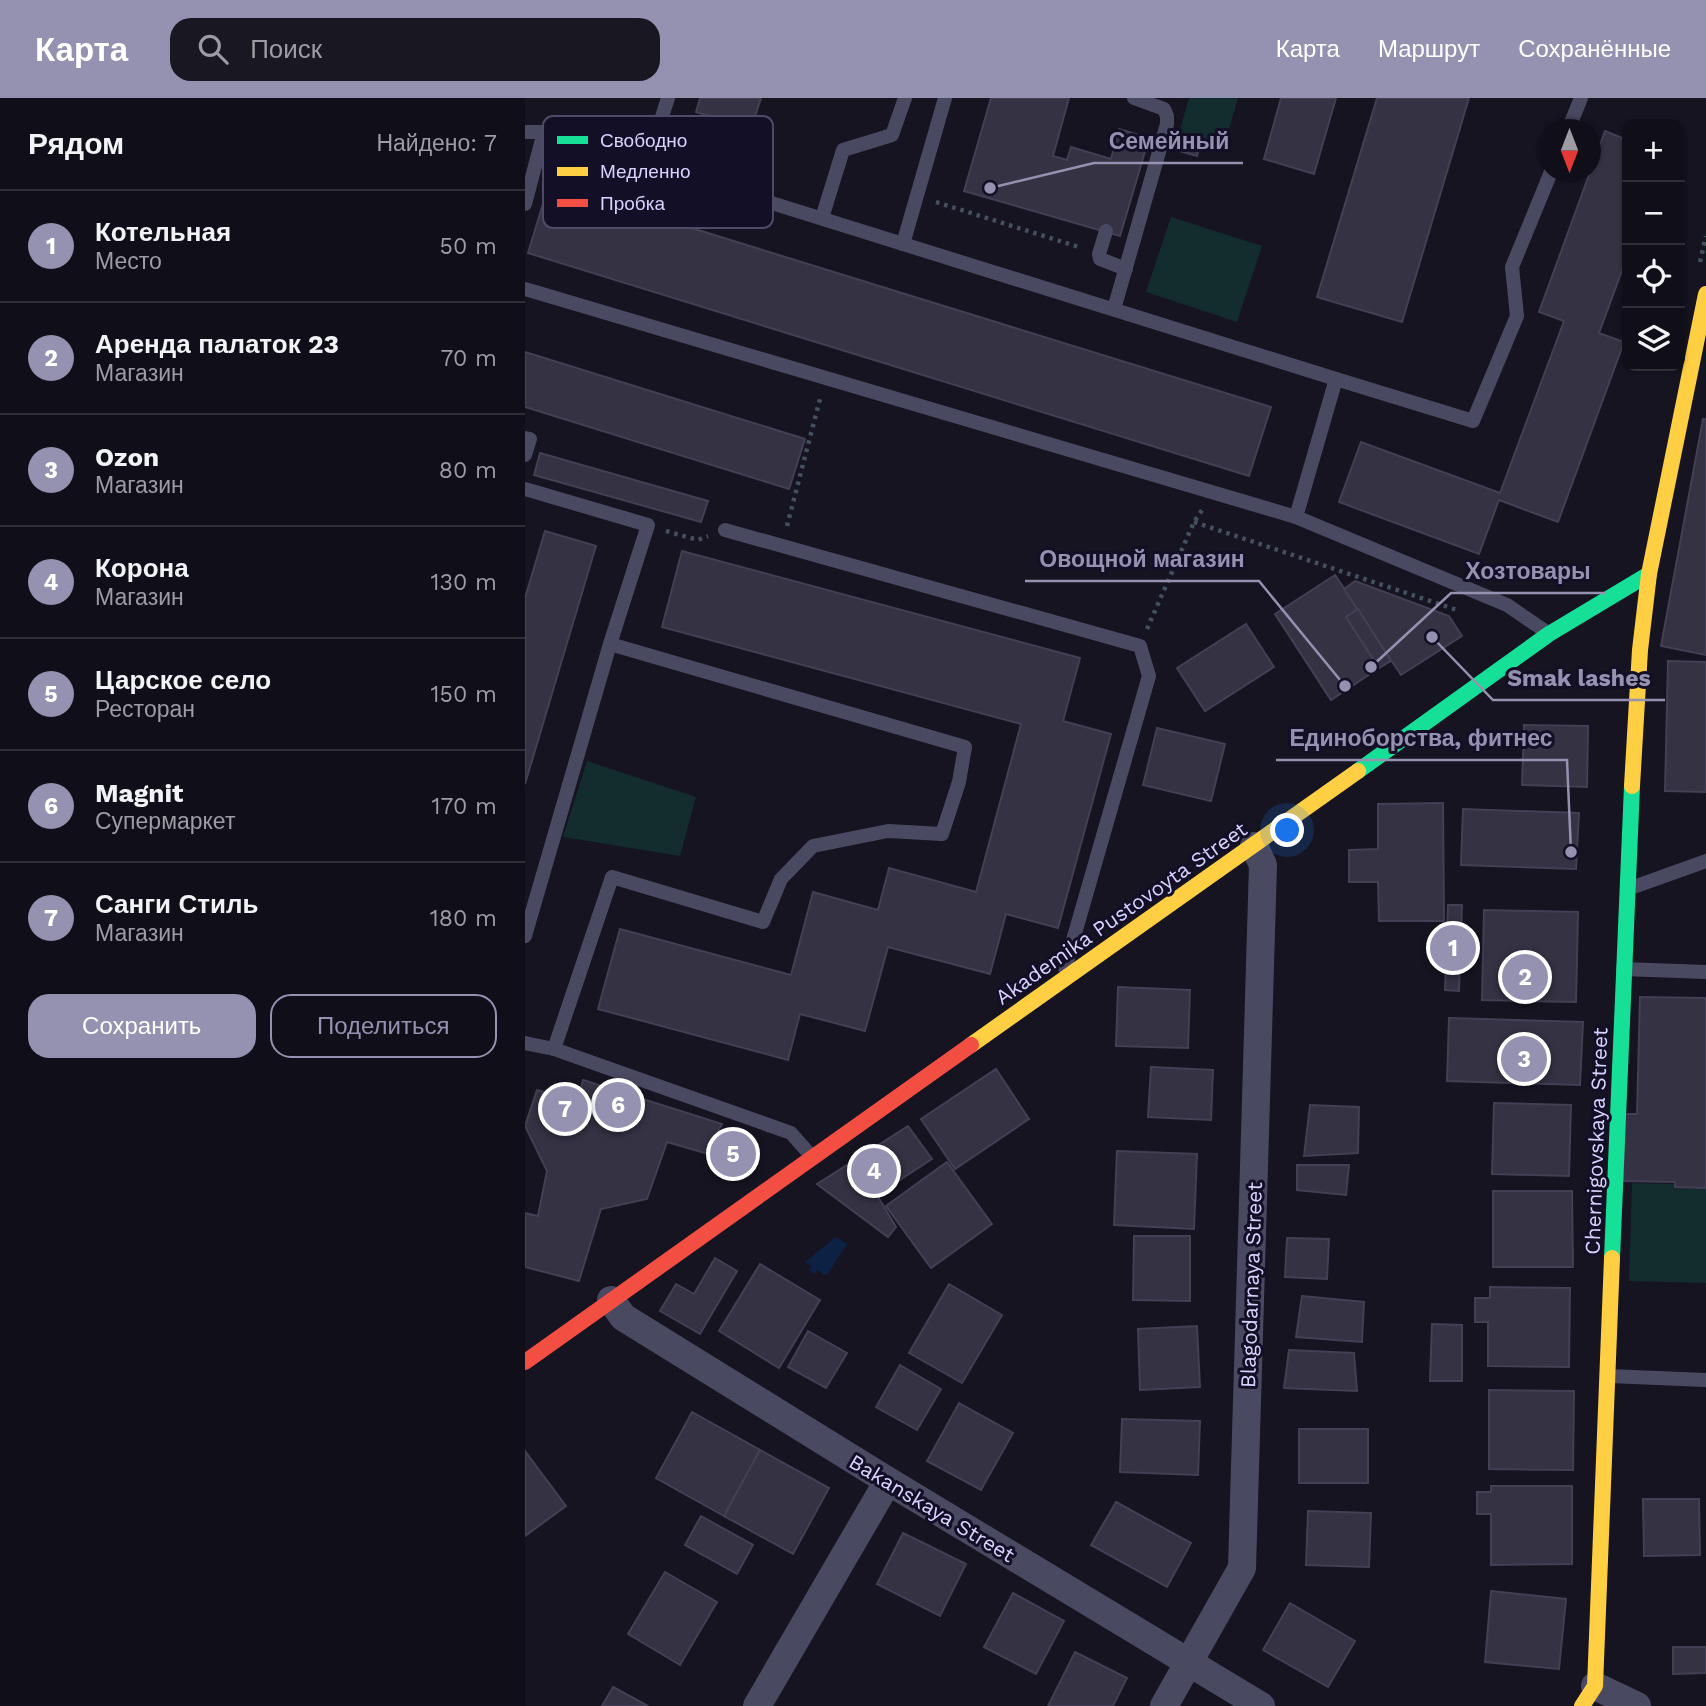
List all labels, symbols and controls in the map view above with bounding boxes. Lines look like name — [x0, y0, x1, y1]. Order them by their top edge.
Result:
search box — [170, 18, 660, 81]
text: Карта — [35, 30, 128, 69]
icon: search — [194, 30, 232, 68]
text: Поиск — [250, 34, 322, 64]
text: Карта — [1276, 35, 1340, 63]
text: Маршрут — [1378, 35, 1480, 63]
text: Сохранённые — [1518, 35, 1671, 63]
legend — [543, 116, 773, 228]
callout: Семейный — [1094, 119, 1243, 163]
north arrow — [1538, 119, 1601, 182]
map controls — [1622, 119, 1685, 371]
button: + — [1622, 119, 1685, 182]
text: Рядом — [28, 126, 124, 161]
text: Семейный — [1109, 128, 1229, 155]
text: Свободно — [600, 129, 687, 152]
text: Найдено: 7 — [376, 130, 497, 157]
text: Медленно — [600, 160, 690, 183]
button: − — [1622, 182, 1685, 245]
text: Пробка — [600, 192, 665, 215]
text: Котельная — [95, 217, 231, 247]
text: 1 — [46, 233, 56, 260]
text: 50 m — [440, 233, 497, 260]
button: locate — [1622, 245, 1685, 308]
text: Место — [95, 248, 162, 275]
button: layers — [1622, 308, 1685, 371]
text: Аренда палаток 23 — [95, 329, 339, 359]
text: 2 — [44, 345, 58, 372]
text: 70 m — [440, 345, 497, 372]
text: Магазин — [95, 360, 184, 387]
text: Ozon — [95, 442, 159, 472]
text: 3 — [44, 457, 58, 484]
text: 80 m — [439, 457, 497, 484]
text: Магазин — [95, 472, 184, 499]
callout: Овощной магазин — [1025, 537, 1259, 581]
text: Овощной магазин — [1039, 546, 1245, 573]
callout: Хозтовары — [1451, 549, 1605, 593]
text: Корона — [95, 553, 189, 583]
text: Хозтовары — [1465, 558, 1591, 585]
text: 4 — [44, 569, 58, 596]
text: 130 m — [431, 569, 497, 596]
text: Магазин — [95, 584, 184, 611]
callout: Smak lashes — [1493, 656, 1665, 700]
text: Царское село — [95, 665, 271, 695]
text: Smak lashes — [1507, 665, 1651, 692]
text: 5 — [44, 681, 58, 708]
text: 150 m — [431, 681, 497, 708]
text: Ресторан — [95, 696, 195, 723]
callout: Единоборства, фитнес — [1276, 716, 1567, 760]
text: Единоборства, фитнес — [1290, 725, 1553, 752]
text: Magnit — [95, 778, 183, 808]
text: 6 — [44, 793, 58, 820]
text: 170 m — [432, 793, 497, 820]
text: Супермаркет — [95, 808, 235, 835]
your location — [1270, 813, 1304, 847]
street label: Akademika Pustovoyta Street — [990, 816, 1252, 1010]
text: Санги Стиль — [95, 889, 259, 919]
text: 7 — [44, 905, 58, 932]
text: 180 m — [430, 905, 497, 932]
text: Магазин — [95, 920, 184, 947]
pin: 1 — [1430, 922, 1476, 974]
pin: 2 — [1502, 951, 1548, 1003]
button: Сохранить — [28, 994, 256, 1058]
button: Поделиться — [270, 994, 497, 1058]
street label: Chernigovskaya Street — [1580, 1027, 1612, 1255]
pin: 3 — [1501, 1033, 1547, 1085]
pin: 6 — [595, 1079, 641, 1131]
pin: 7 — [542, 1083, 588, 1135]
pin: 5 — [710, 1128, 756, 1180]
pin: 4 — [851, 1145, 897, 1197]
street label: Blagodarnaya Street — [1235, 1181, 1267, 1388]
street label: Bakanskaya Street — [845, 1449, 1019, 1567]

